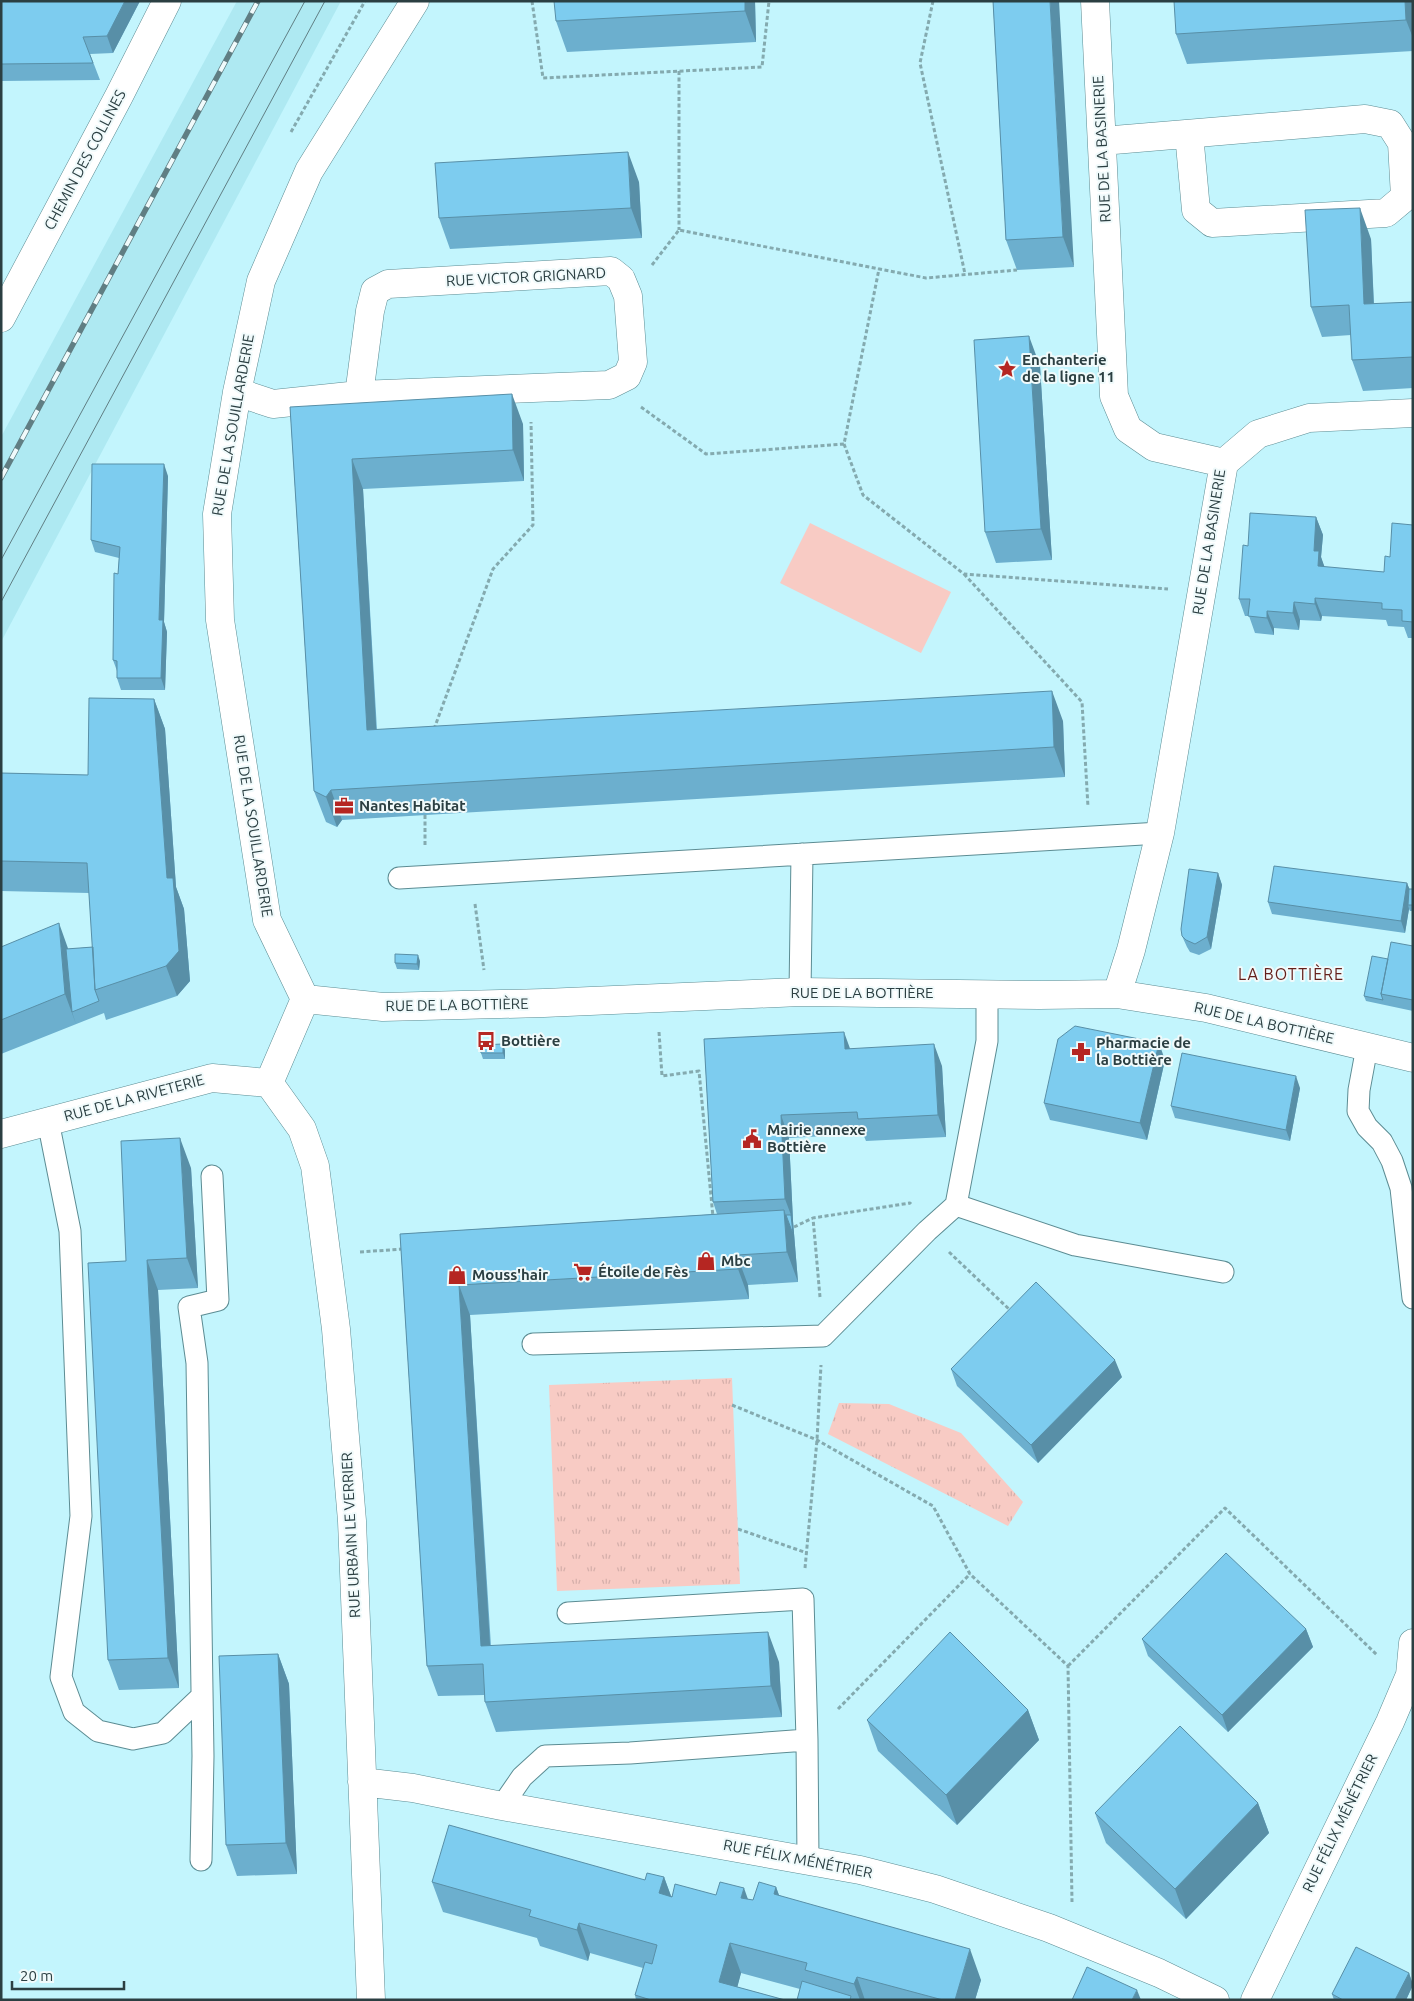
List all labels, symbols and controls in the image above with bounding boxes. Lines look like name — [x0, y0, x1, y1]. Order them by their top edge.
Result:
street label: RUE DE LA BASINERIE — [1089, 75, 1114, 223]
street label: CHEMIN DES COLLINES — [40, 87, 129, 233]
street label: RUE VICTOR GRIGNARD — [445, 264, 606, 289]
street label: RUE DE LA SOUILLARDERIE — [208, 333, 257, 517]
place label: Enchanterie de la ligne 11 — [1022, 351, 1115, 385]
place icon: Enchanterie de la ligne 11 — [996, 358, 1018, 380]
street label: RUE DE LA BASINERIE — [1189, 468, 1228, 616]
street label: RUE DE LA SOUILLARDERIE — [231, 734, 276, 918]
office icon: Nantes Habitat — [333, 795, 355, 817]
place label: Nantes Habitat — [359, 797, 466, 814]
district label: LA BOTTIÈRE — [1238, 963, 1344, 983]
street label: RUE DE LA BOTTIÈRE — [790, 984, 934, 1001]
street label: RUE DE LA BOTTIÈRE — [385, 995, 529, 1014]
street label: RUE DE LA BOTTIÈRE — [1192, 998, 1336, 1047]
bus stop icon: Bottière — [475, 1030, 497, 1052]
place label: Bottière — [501, 1032, 560, 1049]
place label: Pharmacie de la Bottière — [1096, 1034, 1191, 1068]
pharmacy icon: Pharmacie de la Bottière — [1070, 1041, 1092, 1063]
street label: RUE DE LA RIVETERIE — [62, 1071, 206, 1124]
place label: Mairie annexe Bottière — [767, 1121, 866, 1155]
public building icon: Mairie annexe Bottière — [741, 1128, 763, 1150]
shop icon: Mbc — [695, 1250, 717, 1272]
place label: Mbc — [721, 1252, 751, 1269]
supermarket icon: Étoile de Fès — [572, 1261, 594, 1283]
place label: Étoile de Fès — [598, 1263, 688, 1280]
shop icon: Mouss'hair — [446, 1264, 468, 1286]
place label: Mouss'hair — [472, 1266, 549, 1283]
street label: RUE URBAIN LE VERRIER — [338, 1452, 363, 1618]
street label: RUE FÉLIX MÉNÉTRIER — [1299, 1751, 1380, 1895]
street label: RUE FÉLIX MÉNÉTRIER — [722, 1836, 874, 1881]
scale bar — [12, 1958, 125, 1990]
text: 20 m — [20, 1967, 53, 1984]

